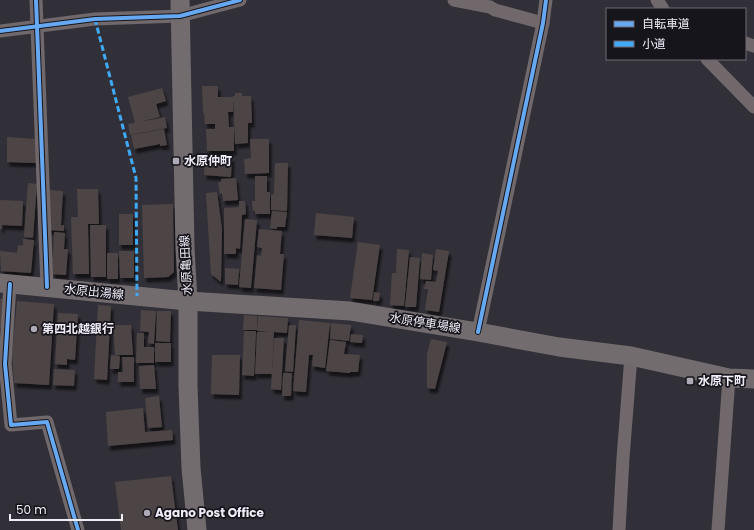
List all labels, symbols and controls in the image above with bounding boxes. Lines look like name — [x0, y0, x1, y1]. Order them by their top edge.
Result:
legend — [606, 8, 746, 60]
text: 自転車道 — [642, 15, 690, 32]
text: 小道 — [642, 35, 666, 52]
place label: 水原仲町 — [184, 152, 232, 169]
marker: 水原仲町 — [171, 156, 181, 166]
street label: 水原亀田線 — [175, 235, 196, 295]
street label: 水原出湯線 — [63, 280, 125, 303]
street label: 水原停車場線 — [388, 308, 462, 337]
place label: 第四北越銀行 — [42, 320, 114, 337]
marker: 第四北越銀行 — [29, 324, 39, 334]
place label: 水原下町 — [698, 372, 746, 389]
marker: 水原下町 — [685, 376, 695, 386]
scale bar — [10, 496, 122, 522]
text: 50 m — [16, 501, 47, 518]
place label: Agano Post Office — [155, 504, 265, 521]
marker: Agano Post Office — [142, 508, 152, 518]

